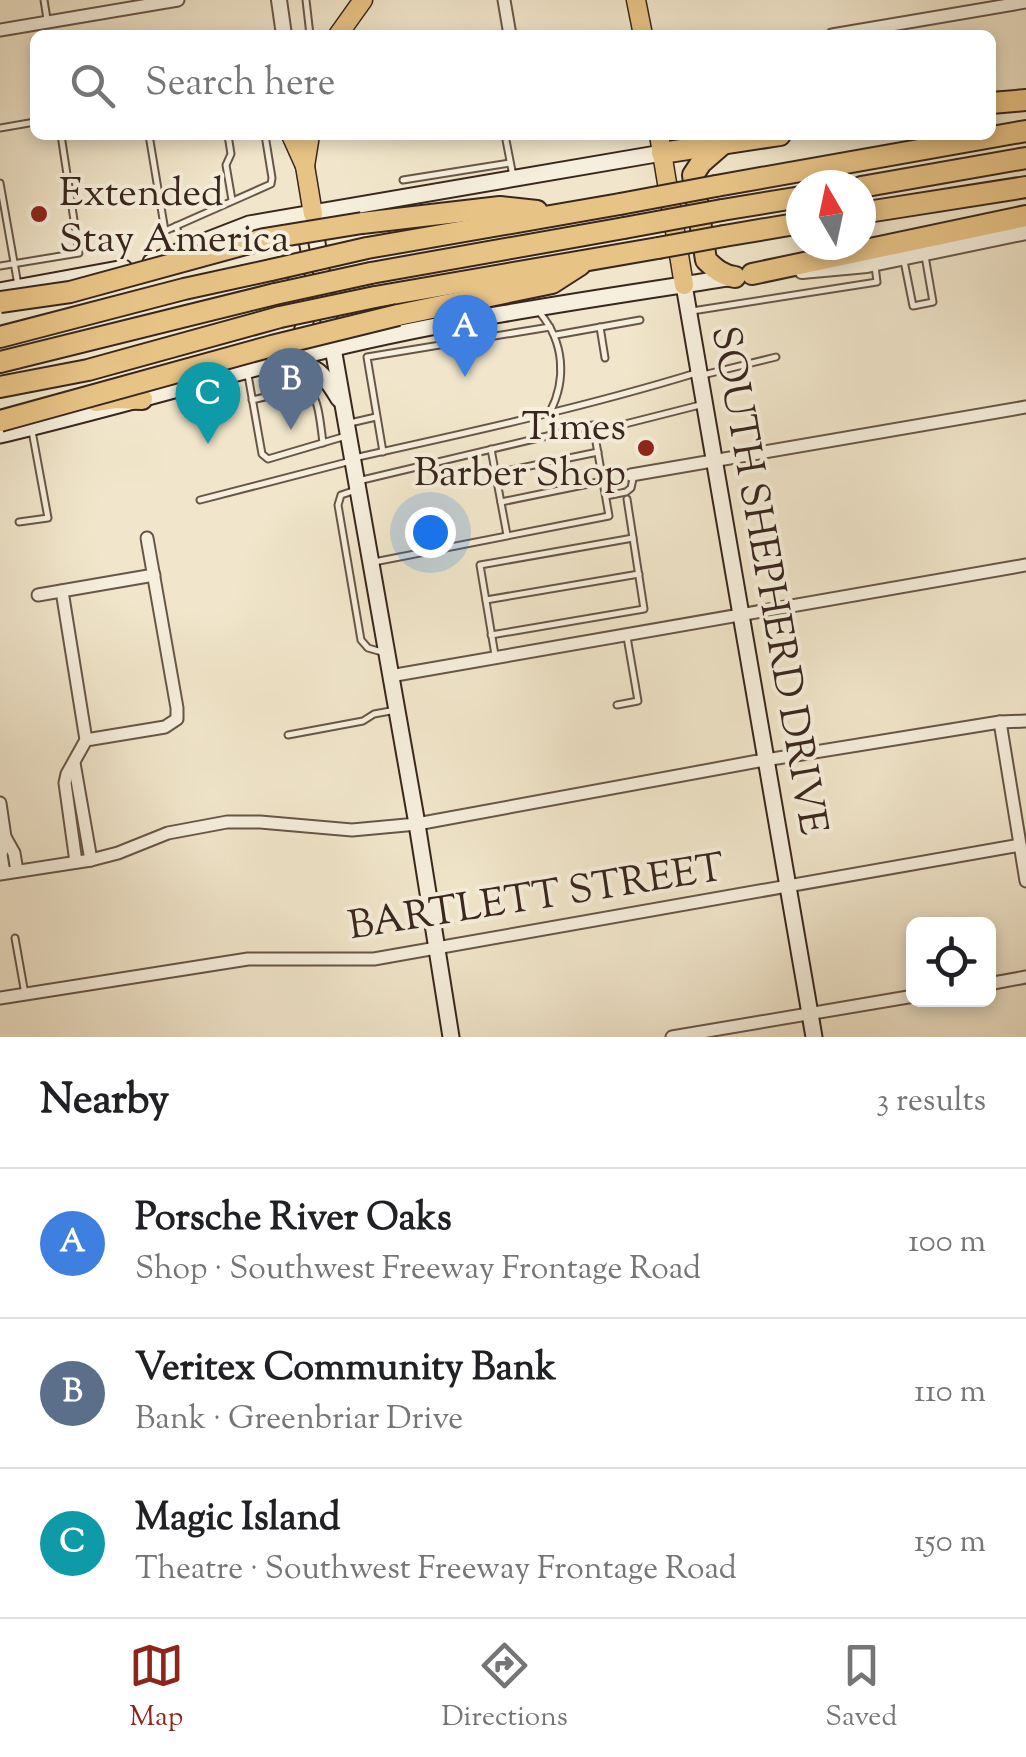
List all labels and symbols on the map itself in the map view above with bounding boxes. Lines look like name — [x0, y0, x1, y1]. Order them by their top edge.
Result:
place label: Extended Stay America — [59, 167, 289, 270]
north arrow — [786, 170, 876, 260]
marker: Extended Stay America — [28, 203, 50, 225]
pin: A — [432, 294, 498, 377]
street label: SOUTH SHEPHERD DRIVE — [694, 322, 839, 840]
pin: B — [258, 348, 324, 430]
pin: C — [176, 362, 240, 444]
place label: Times Barber Shop — [414, 401, 626, 504]
marker: Times Barber Shop — [635, 437, 657, 459]
your location — [405, 507, 456, 558]
street label: BARTLETT STREET — [345, 842, 729, 957]

